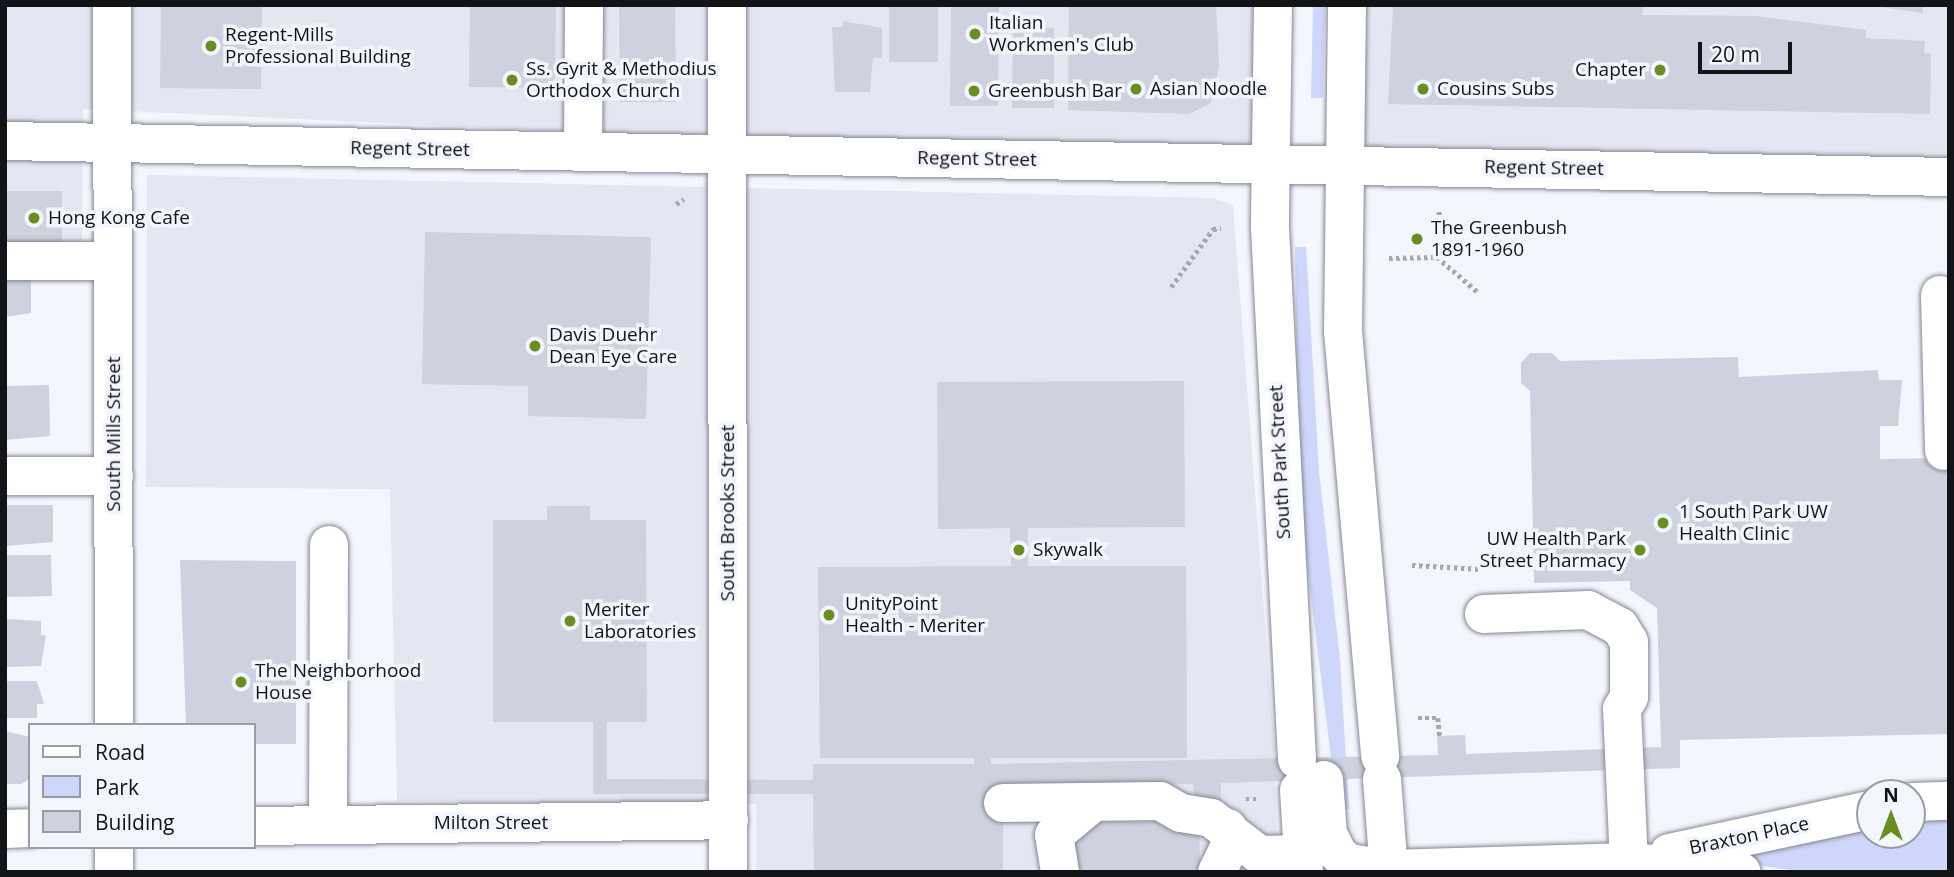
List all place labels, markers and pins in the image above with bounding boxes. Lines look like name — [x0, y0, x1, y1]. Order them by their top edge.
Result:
place label: Italian Workmen's Club — [989, 12, 1134, 56]
place label: Regent-Mills Professional Building — [225, 24, 411, 68]
marker: Italian Workmen's Club — [967, 26, 983, 42]
marker: Regent-Mills Professional Building — [203, 38, 219, 54]
place label: Ss. Gyrit & Methodius Orthodox Church — [526, 58, 717, 102]
place label: Chapter — [1575, 59, 1646, 81]
marker: Chapter — [1652, 62, 1668, 78]
marker: Ss. Gyrit & Methodius Orthodox Church — [504, 72, 520, 88]
place label: Asian Noodle — [1150, 78, 1267, 100]
place label: Cousins Subs — [1437, 78, 1554, 100]
place label: Greenbush Bar — [988, 80, 1122, 102]
marker: Asian Noodle — [1128, 81, 1144, 97]
marker: Cousins Subs — [1415, 81, 1431, 97]
marker: Greenbush Bar — [966, 83, 982, 99]
place label: Hong Kong Cafe — [48, 207, 190, 229]
marker: Hong Kong Cafe — [26, 210, 42, 226]
place label: The Greenbush 1891-1960 — [1431, 217, 1567, 261]
marker: The Greenbush 1891-1960 — [1409, 231, 1425, 247]
place label: Davis Duehr Dean Eye Care — [549, 324, 677, 368]
marker: Davis Duehr Dean Eye Care — [527, 338, 543, 354]
place label: 1 South Park UW Health Clinic — [1679, 501, 1828, 545]
marker: 1 South Park UW Health Clinic — [1653, 513, 1673, 533]
place label: UW Health Park Street Pharmacy — [1480, 528, 1626, 572]
place label: Skywalk — [1033, 539, 1103, 561]
marker: Skywalk — [1011, 542, 1027, 558]
marker: UW Health Park Street Pharmacy — [1632, 542, 1648, 558]
place label: UnityPoint Health - Meriter — [845, 593, 985, 637]
place label: Meriter Laboratories — [584, 599, 696, 643]
marker: UnityPoint Health - Meriter — [819, 605, 839, 625]
marker: Meriter Laboratories — [562, 613, 578, 629]
place label: The Neighborhood House — [255, 660, 421, 704]
marker: The Neighborhood House — [233, 674, 249, 690]

